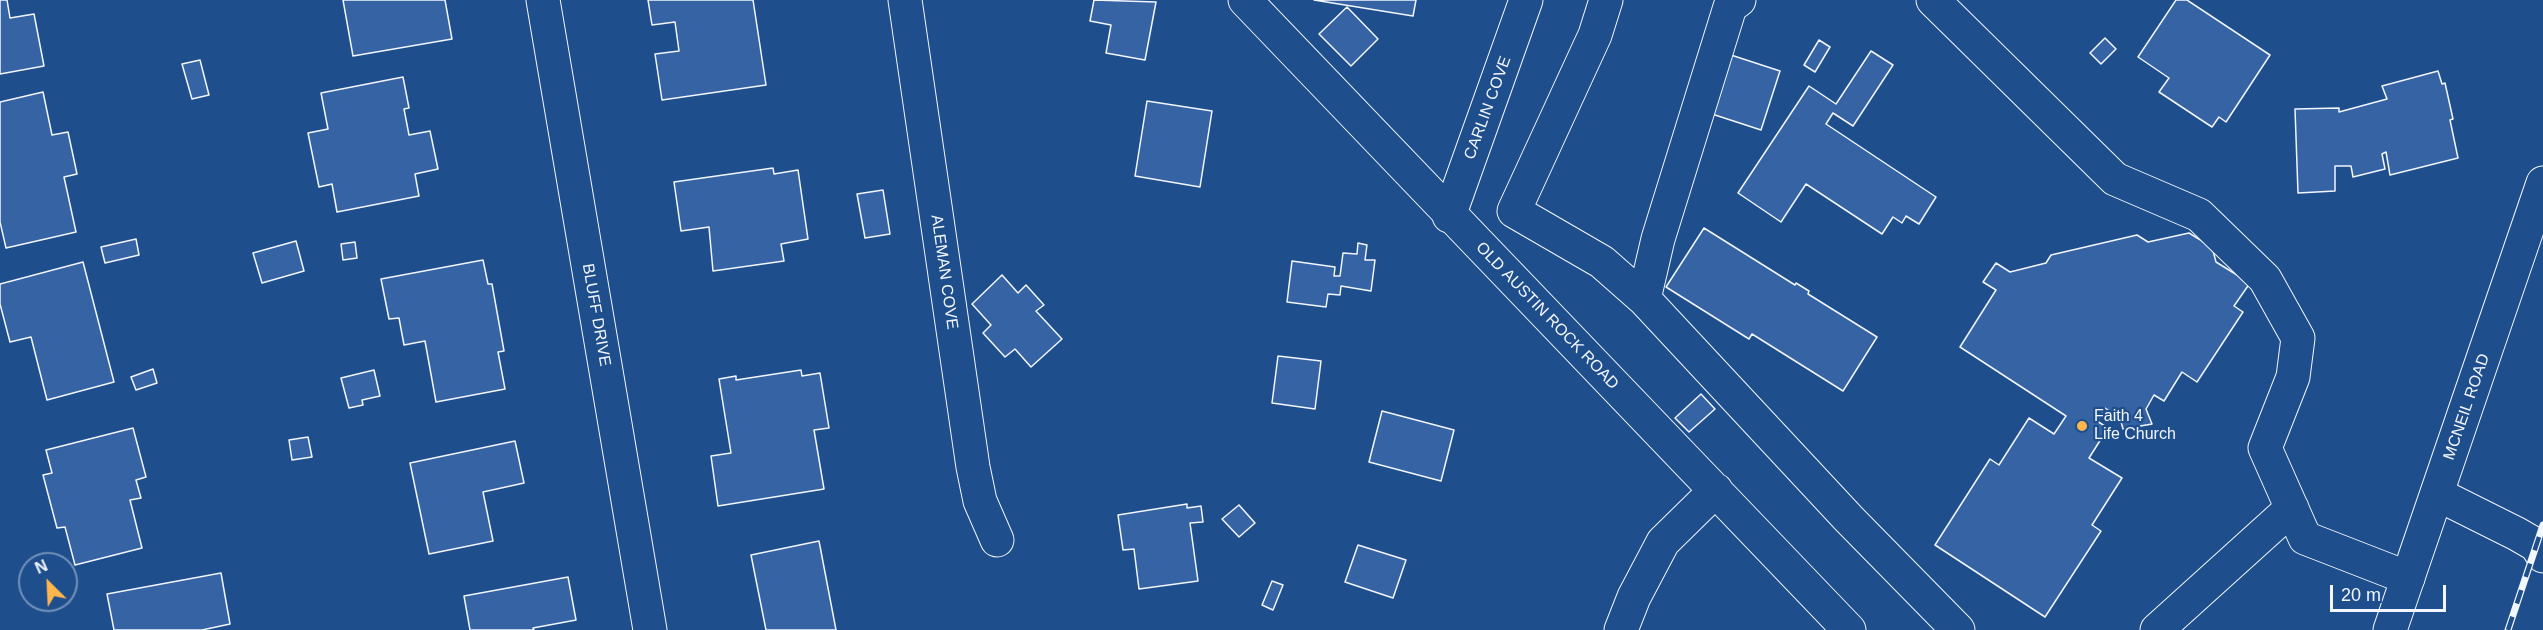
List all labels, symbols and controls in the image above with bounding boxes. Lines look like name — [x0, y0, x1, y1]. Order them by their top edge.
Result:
street label: CARLIN COVE — [1460, 54, 1516, 162]
street label: ALEMAN COVE — [926, 213, 962, 331]
street label: OLD AUSTIN ROCK ROAD — [1472, 238, 1622, 394]
street label: BLUFF DRIVE — [578, 262, 614, 368]
street label: MCNEIL ROAD — [2440, 351, 2494, 463]
place label: Faith 4 Life Church — [2094, 407, 2176, 445]
marker: Faith 4 Life Church — [2075, 419, 2089, 433]
north arrow — [18, 552, 78, 612]
text: N — [33, 557, 50, 577]
scale bar — [2333, 573, 2448, 611]
text: 20 m — [2341, 585, 2381, 605]

